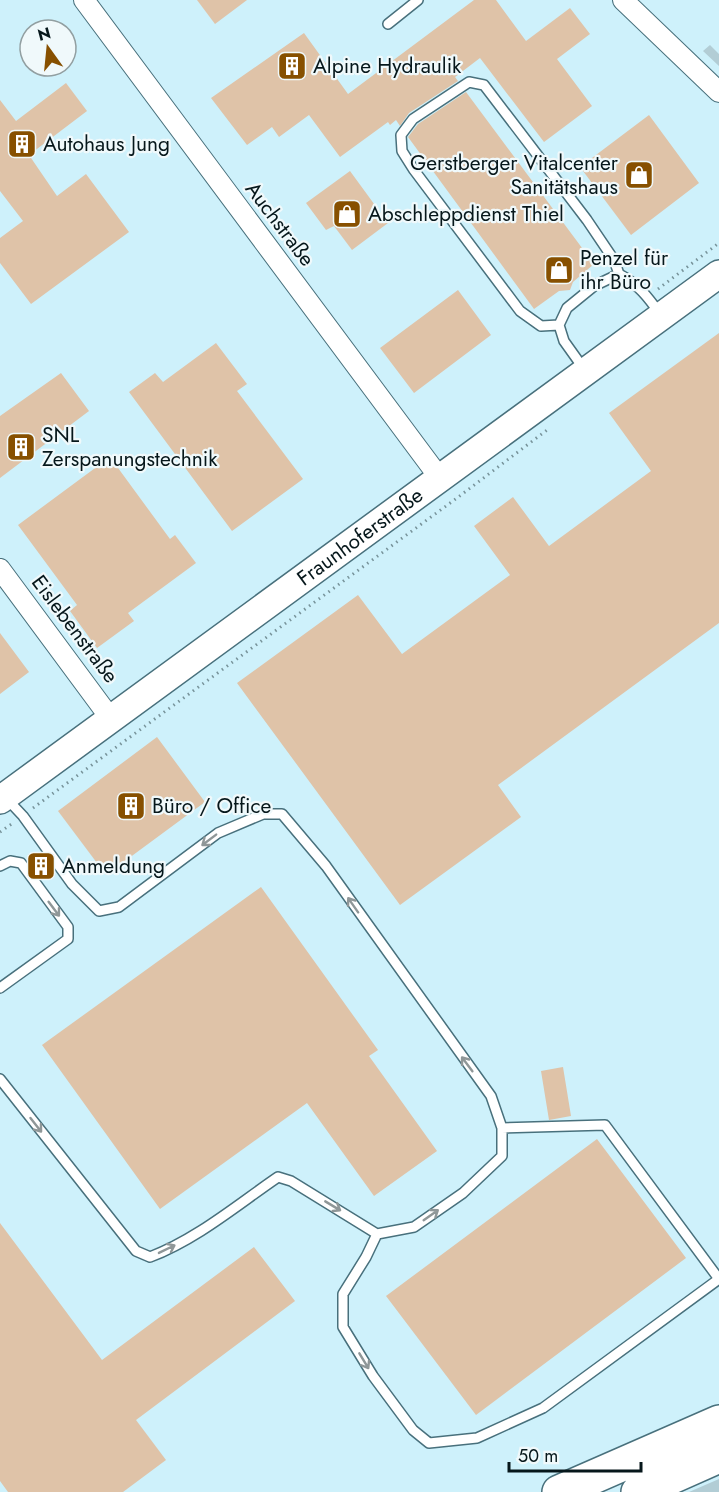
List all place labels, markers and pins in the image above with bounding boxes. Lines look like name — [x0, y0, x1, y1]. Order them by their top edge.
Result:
building icon: Alpine Hydraulik — [276, 50, 308, 82]
place label: Alpine Hydraulik — [313, 51, 462, 81]
building icon: Autohaus Jung — [6, 128, 38, 160]
place label: Autohaus Jung — [43, 129, 170, 159]
place label: Gerstberger Vitalcenter Sanitätshaus — [410, 148, 619, 202]
shop icon: Gerstberger Vitalcenter Sanitätshaus — [623, 159, 655, 191]
shop icon: Abschleppdienst Thiel — [331, 198, 363, 230]
place label: Abschleppdienst Thiel — [368, 199, 564, 229]
place label: Penzel für ihr Büro — [580, 243, 669, 297]
shop icon: Penzel für ihr Büro — [543, 254, 575, 286]
place label: SNL Zerspanungstechnik — [42, 420, 218, 474]
building icon: SNL Zerspanungstechnik — [5, 431, 37, 463]
building icon: Büro / Office — [115, 790, 147, 822]
place label: Büro / Office — [152, 791, 272, 821]
building icon: Anmeldung — [25, 850, 57, 882]
place label: Anmeldung — [62, 851, 165, 881]

